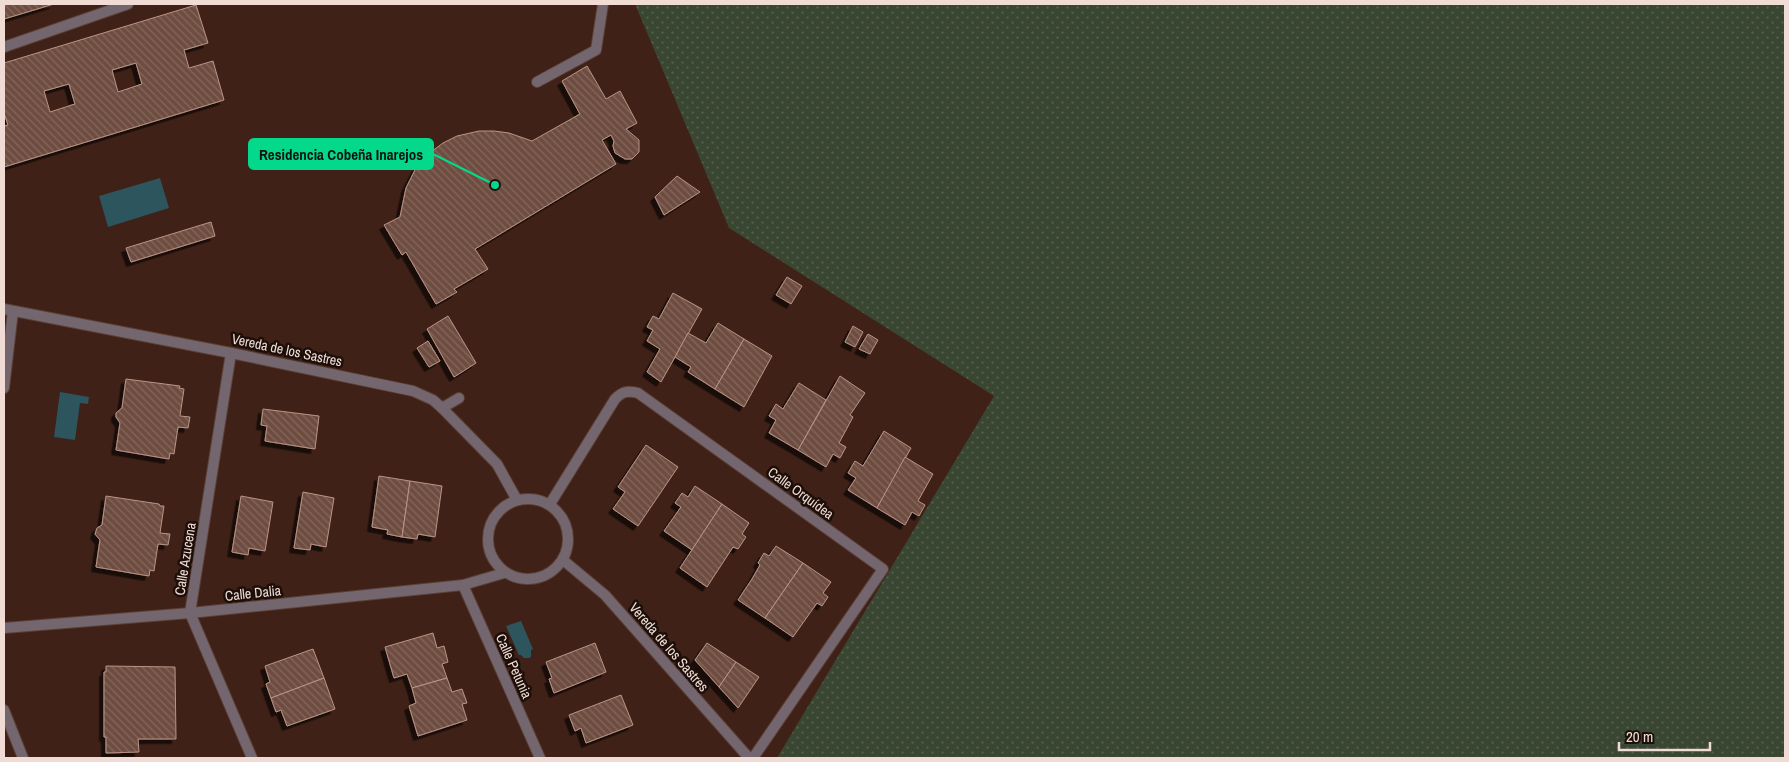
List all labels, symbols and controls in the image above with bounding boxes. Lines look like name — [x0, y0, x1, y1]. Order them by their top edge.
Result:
callout: Residencia Cobeña Inarejos — [249, 139, 433, 169]
text: Residencia Cobeña Inarejos — [259, 144, 423, 165]
street label: Vereda de los Sastres — [230, 330, 344, 371]
street label: Calle Orquídea — [764, 463, 838, 523]
street label: Calle Azucena — [170, 521, 200, 597]
street label: Calle Dalia — [224, 581, 282, 605]
street label: Vereda de los Sastres — [625, 599, 713, 695]
street label: Calle Petunia — [492, 631, 536, 702]
scale bar — [1619, 720, 1710, 752]
text: 20 m — [1626, 726, 1653, 747]

